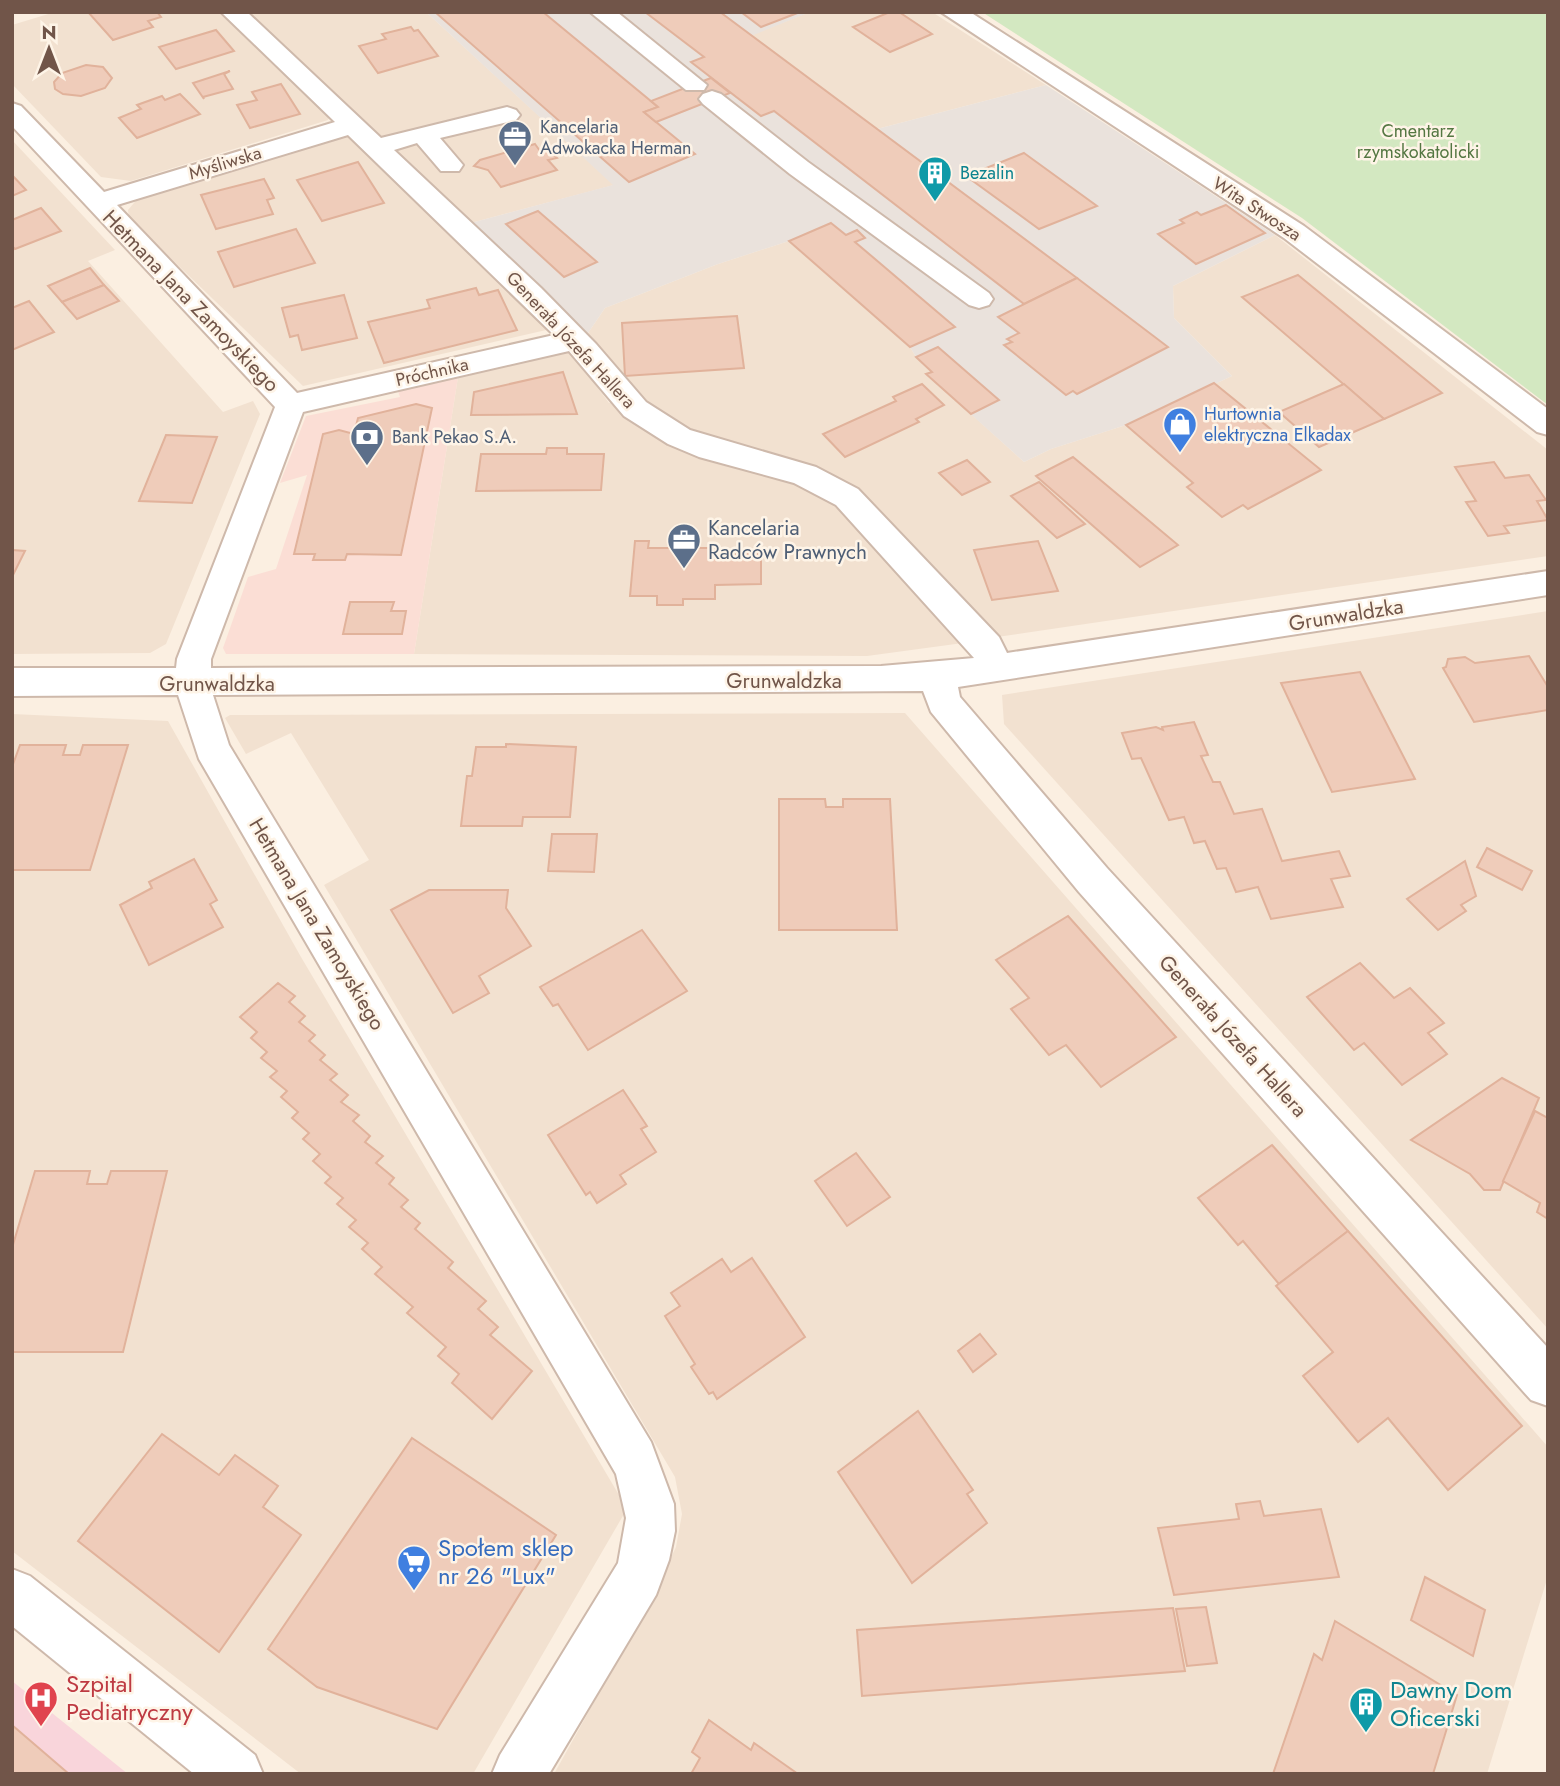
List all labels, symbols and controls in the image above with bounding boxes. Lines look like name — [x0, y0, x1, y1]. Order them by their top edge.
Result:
north arrow — [14, 14, 84, 84]
text: N — [41, 19, 57, 46]
place label: Kancelaria Adwokacka Herman — [540, 114, 692, 161]
office icon: Kancelaria Adwokacka Herman — [496, 118, 534, 167]
park label: Cmentarz rzymskokatolicki — [1357, 118, 1479, 165]
street label: Myśliwska — [186, 140, 264, 186]
building icon: Bezalin — [916, 154, 954, 203]
place label: Bezalin — [960, 160, 1014, 186]
street label: Wita Stwosza — [1208, 171, 1306, 247]
street label: Hetmana Jana Zamoyskiego — [96, 203, 286, 399]
street label: Generała Józefa Hallera — [500, 266, 642, 414]
street label: Próchnika — [393, 351, 471, 393]
place label: Hurtownia elektryczna Elkadax — [1204, 401, 1351, 448]
shop icon: Hurtownia elektryczna Elkadax — [1161, 405, 1199, 454]
bank icon: Bank Pekao S.A. — [348, 418, 386, 467]
place label: Bank Pekao S.A. — [392, 424, 517, 450]
place label: Kancelaria Radców Prawnych — [708, 513, 867, 567]
office icon: Kancelaria Radców Prawnych — [665, 521, 703, 570]
street label: Grunwaldzka — [1287, 591, 1405, 639]
street label: Grunwaldzka — [726, 666, 842, 696]
street label: Grunwaldzka — [159, 669, 275, 699]
street label: Hetmana Jana Zamoyskiego — [242, 812, 392, 1036]
street label: Generała Józefa Hallera — [1152, 948, 1314, 1124]
place label: Społem sklep nr 26 "Lux" — [438, 1530, 574, 1593]
supermarket icon: Społem sklep nr 26 "Lux" — [395, 1543, 433, 1592]
place label: Szpital Pediatryczny — [66, 1666, 193, 1729]
place label: Dawny Dom Oficerski — [1390, 1672, 1512, 1735]
hospital icon: Szpital Pediatryczny — [22, 1679, 60, 1728]
building icon: Dawny Dom Oficerski — [1347, 1685, 1385, 1734]

